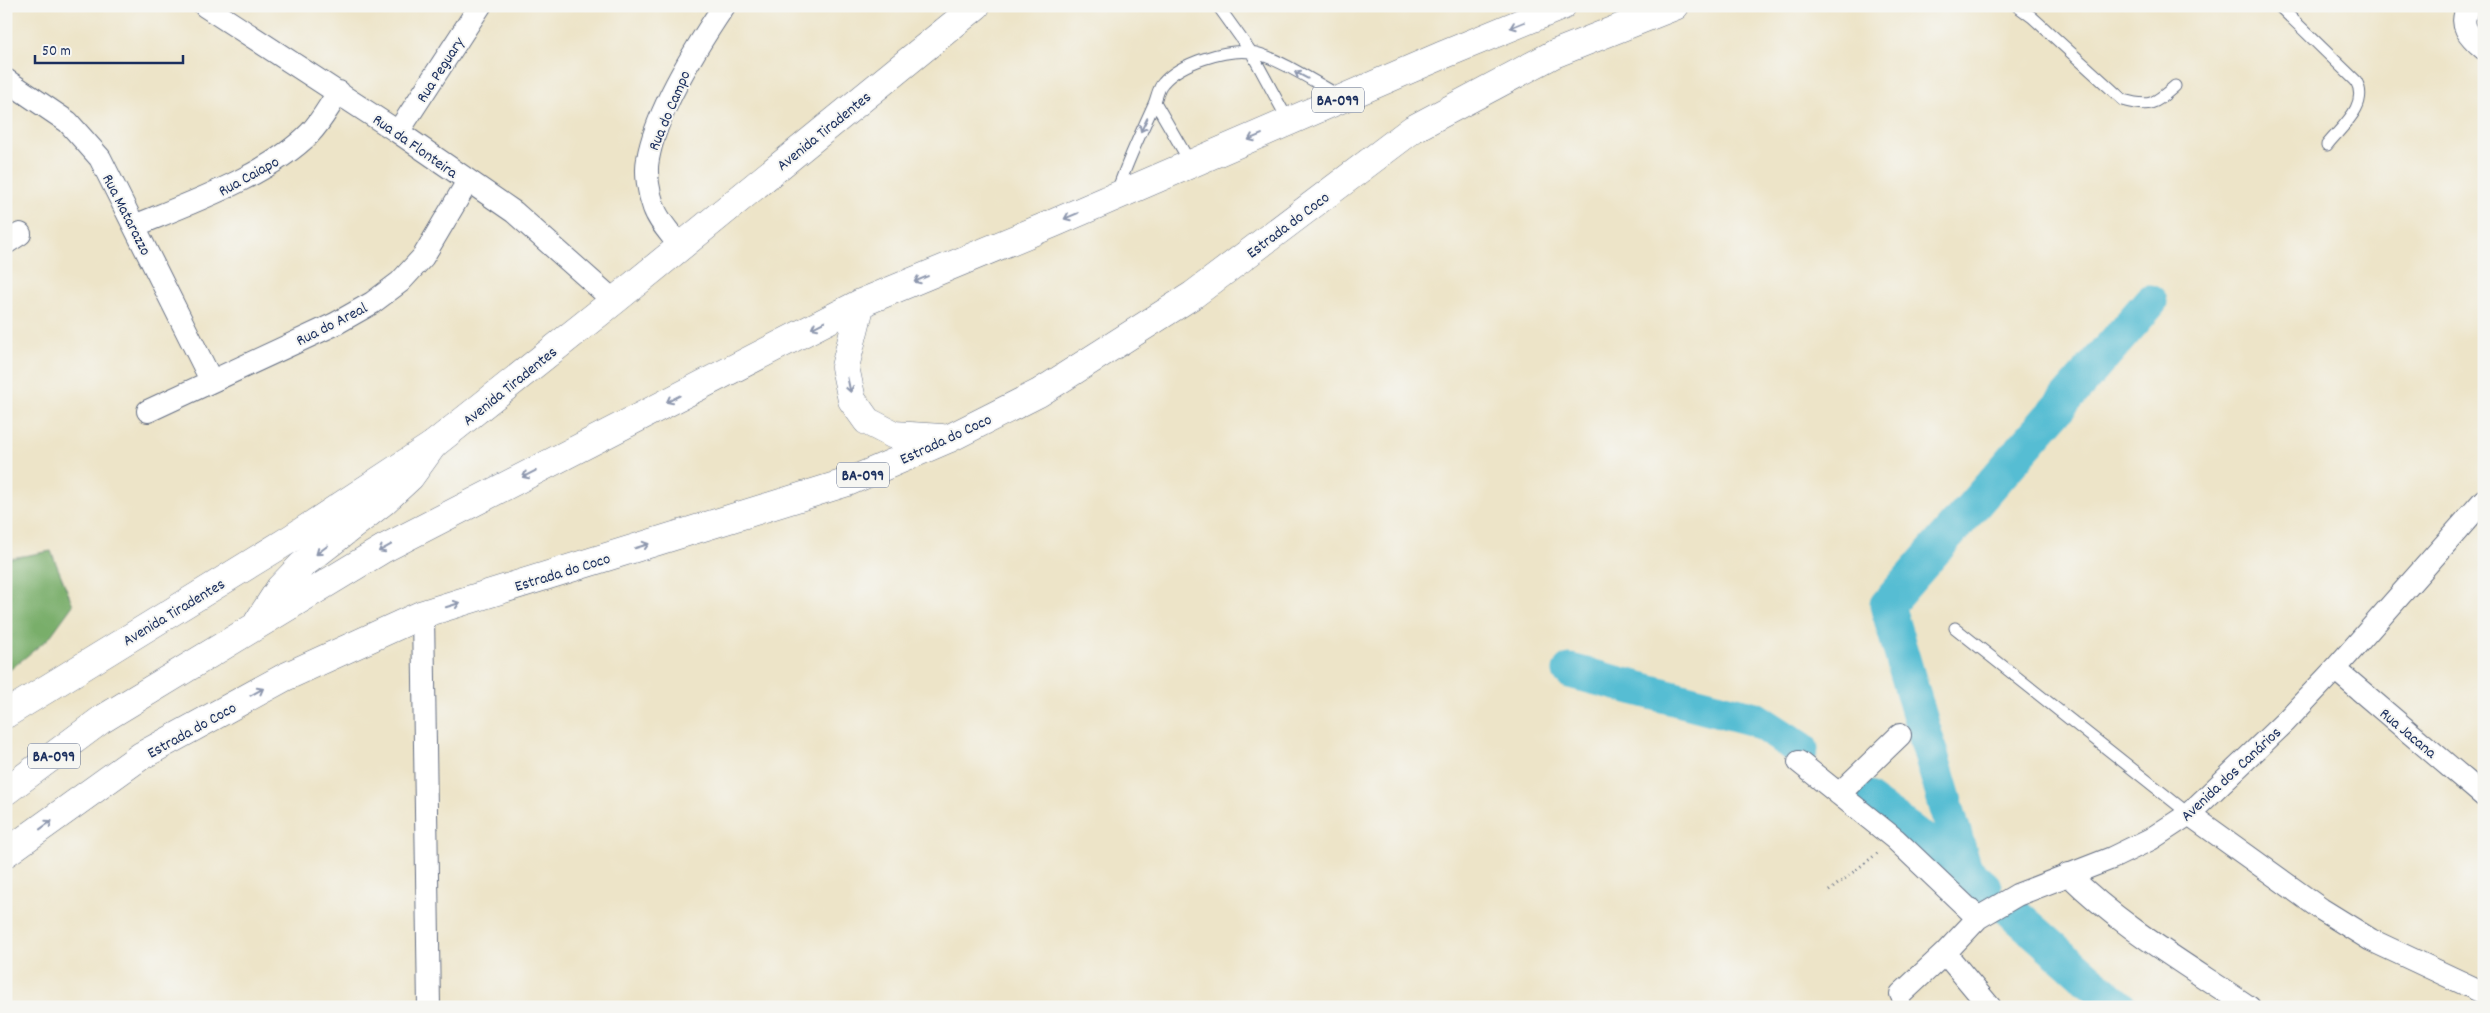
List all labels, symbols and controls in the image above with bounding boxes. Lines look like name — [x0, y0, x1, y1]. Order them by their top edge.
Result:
one-way arrow — [1510, 20, 1525, 30]
scale bar — [35, 32, 182, 64]
street label: Rua Peguary — [411, 33, 471, 108]
text: 50 m — [42, 41, 71, 63]
street label: Rua do Campo — [643, 67, 698, 155]
one-way arrow — [1293, 70, 1308, 80]
street label: Avenida Tiradentes — [772, 86, 877, 177]
road number: BA-099 — [1312, 88, 1364, 112]
street label: Rua da Flonteira — [367, 109, 462, 185]
one-way arrow — [1139, 117, 1148, 132]
one-way arrow — [1248, 132, 1263, 142]
street label: Rua Caiapo — [215, 151, 284, 203]
street label: Rua Matarazzo — [95, 170, 156, 260]
street label: Estrada do Coco — [1242, 187, 1335, 265]
one-way arrow — [1063, 213, 1078, 222]
one-way arrow — [913, 275, 928, 284]
street label: Rua do Areal — [293, 297, 372, 353]
one-way arrow — [811, 321, 826, 330]
street label: Avenida Tiradentes — [458, 341, 563, 432]
one-way arrow — [845, 376, 854, 392]
one-way arrow — [666, 395, 681, 404]
street label: Estrada do Coco — [896, 409, 996, 472]
road number: BA-099 — [837, 462, 889, 488]
one-way arrow — [522, 470, 537, 479]
one-way arrow — [633, 541, 649, 550]
one-way arrow — [316, 544, 329, 555]
one-way arrow — [378, 544, 392, 554]
street label: Estrada do Coco — [512, 548, 613, 599]
street label: Avenida Tiradentes — [119, 573, 230, 653]
one-way arrow — [445, 599, 461, 609]
one-way arrow — [249, 687, 264, 696]
street label: Estrada do Coco — [143, 697, 241, 765]
street label: Rua Jacana — [2374, 703, 2441, 765]
street label: Avenida dos Canários — [2176, 722, 2287, 828]
road number: BA-099 — [28, 744, 80, 768]
one-way arrow — [39, 820, 53, 830]

